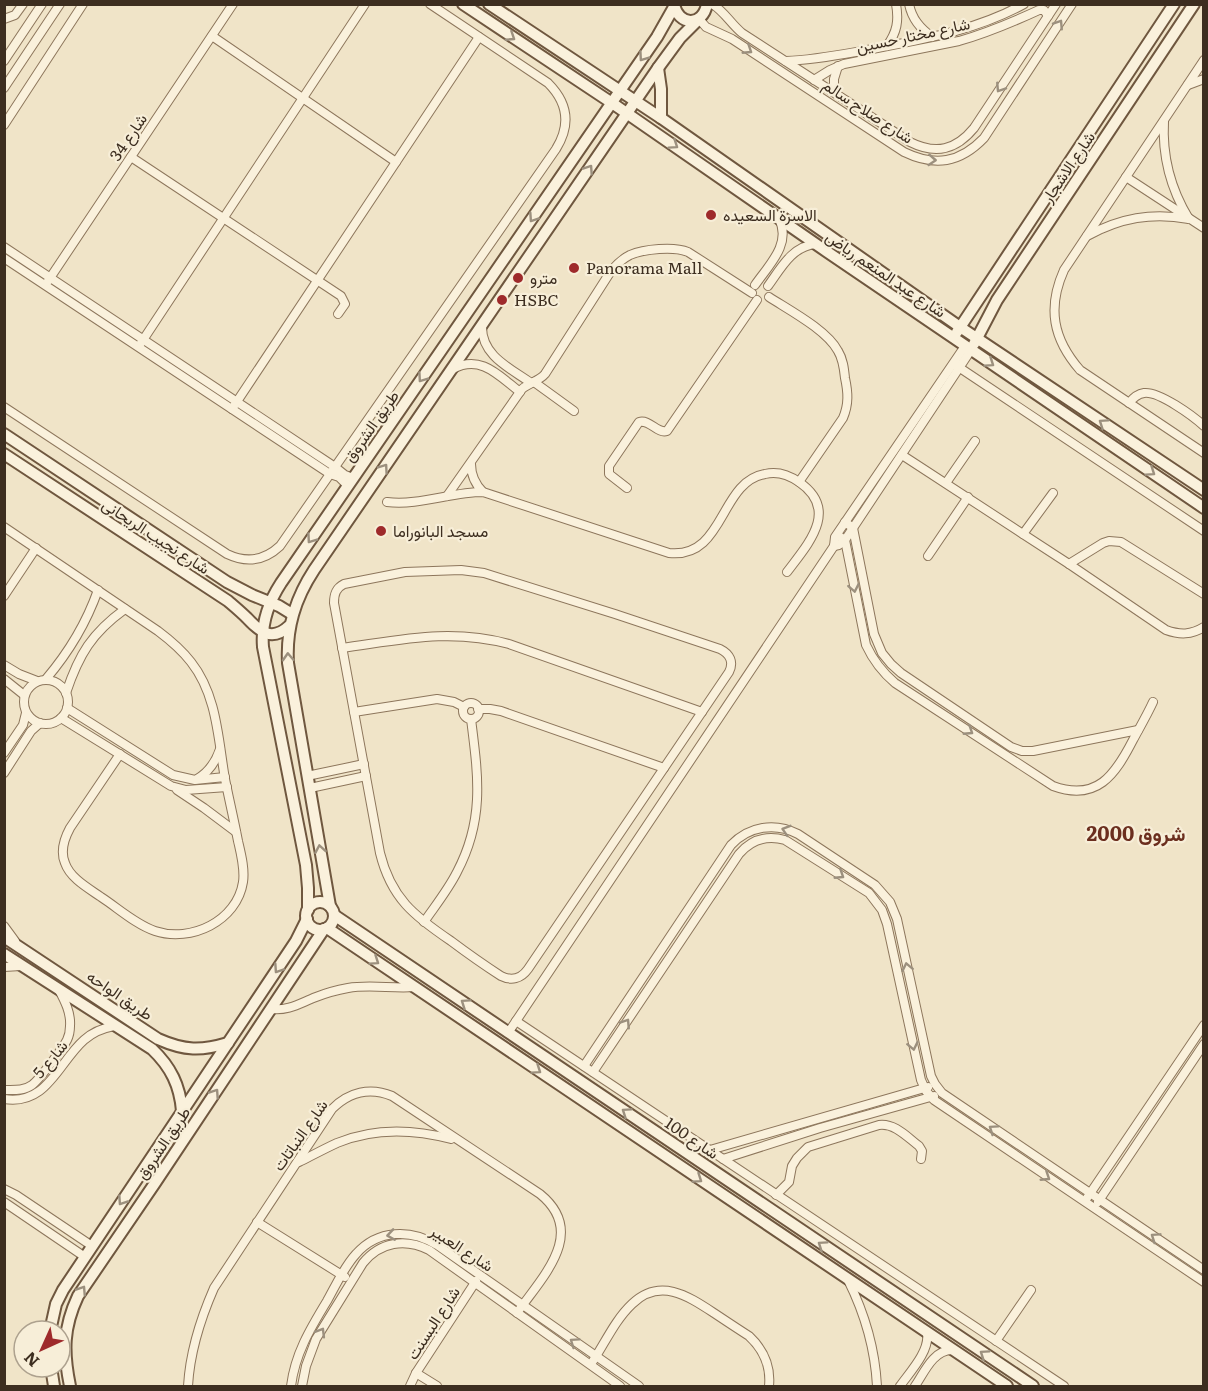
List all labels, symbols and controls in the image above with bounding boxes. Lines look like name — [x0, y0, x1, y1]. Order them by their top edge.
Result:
street label: شارع مختار حسين — [854, 10, 972, 59]
one-way arrow — [1051, 20, 1062, 31]
one-way arrow — [505, 30, 516, 41]
one-way arrow — [742, 42, 752, 54]
one-way arrow — [639, 50, 650, 61]
street label: شارع صلاح سالم — [818, 72, 919, 149]
one-way arrow — [997, 82, 1008, 93]
street label: شارع 34 — [102, 108, 153, 166]
street label: شارع الاشجار — [1034, 126, 1101, 208]
one-way arrow — [667, 138, 678, 149]
one-way arrow — [927, 153, 936, 166]
one-way arrow — [582, 164, 593, 175]
place label: الاسرة السعيده — [723, 202, 817, 226]
marker: الاسرة السعيده — [704, 208, 718, 222]
one-way arrow — [529, 211, 540, 222]
street label: شارع عبد المنعم رياض — [821, 224, 952, 323]
place label: Panorama Mall — [586, 255, 702, 279]
marker: Panorama Mall — [567, 261, 581, 275]
place label: مترو — [530, 265, 557, 289]
marker: مترو — [511, 271, 525, 285]
place label: HSBC — [514, 287, 559, 311]
marker: HSBC — [495, 293, 509, 307]
one-way arrow — [984, 355, 994, 367]
one-way arrow — [418, 372, 429, 383]
street label: طريق الشروق — [337, 385, 404, 466]
one-way arrow — [1098, 419, 1109, 430]
one-way arrow — [377, 464, 388, 475]
one-way arrow — [1145, 465, 1156, 476]
street label: شارع نجيب الريحانى — [97, 491, 215, 580]
place label: مسجد البانوراما — [393, 518, 488, 542]
marker: مسجد البانوراما — [374, 524, 388, 538]
one-way arrow — [307, 532, 318, 543]
one-way arrow — [847, 583, 860, 593]
one-way arrow — [281, 652, 294, 661]
one-way arrow — [963, 724, 974, 735]
district label: شروق 2000 — [1087, 817, 1185, 847]
one-way arrow — [781, 825, 792, 837]
one-way arrow — [314, 844, 327, 854]
one-way arrow — [834, 867, 845, 878]
one-way arrow — [369, 953, 380, 964]
one-way arrow — [901, 962, 914, 972]
street label: طريق الواحه — [83, 963, 158, 1025]
one-way arrow — [273, 963, 285, 973]
one-way arrow — [460, 999, 471, 1010]
one-way arrow — [618, 1019, 629, 1030]
street label: شارع 5 — [26, 1034, 73, 1083]
one-way arrow — [906, 1041, 919, 1051]
one-way arrow — [530, 1063, 541, 1074]
one-way arrow — [207, 1089, 218, 1100]
street label: شارع النباتات — [266, 1094, 333, 1176]
street label: طريق الشروق — [129, 1101, 195, 1184]
one-way arrow — [622, 1108, 633, 1119]
street label: شارع 100 — [660, 1110, 724, 1165]
one-way arrow — [989, 1125, 1000, 1136]
one-way arrow — [1040, 1169, 1050, 1181]
one-way arrow — [692, 1172, 702, 1184]
one-way arrow — [118, 1194, 129, 1205]
street label: شارع العبير — [425, 1217, 499, 1277]
one-way arrow — [386, 1228, 396, 1241]
one-way arrow — [1151, 1233, 1162, 1244]
one-way arrow — [818, 1241, 829, 1252]
street label: شارع البسنت — [399, 1281, 466, 1364]
one-way arrow — [75, 1286, 86, 1297]
north arrow — [12, 1319, 72, 1379]
one-way arrow — [313, 1328, 325, 1338]
one-way arrow — [569, 1338, 580, 1349]
text: N — [17, 1347, 44, 1374]
one-way arrow — [980, 1350, 991, 1361]

